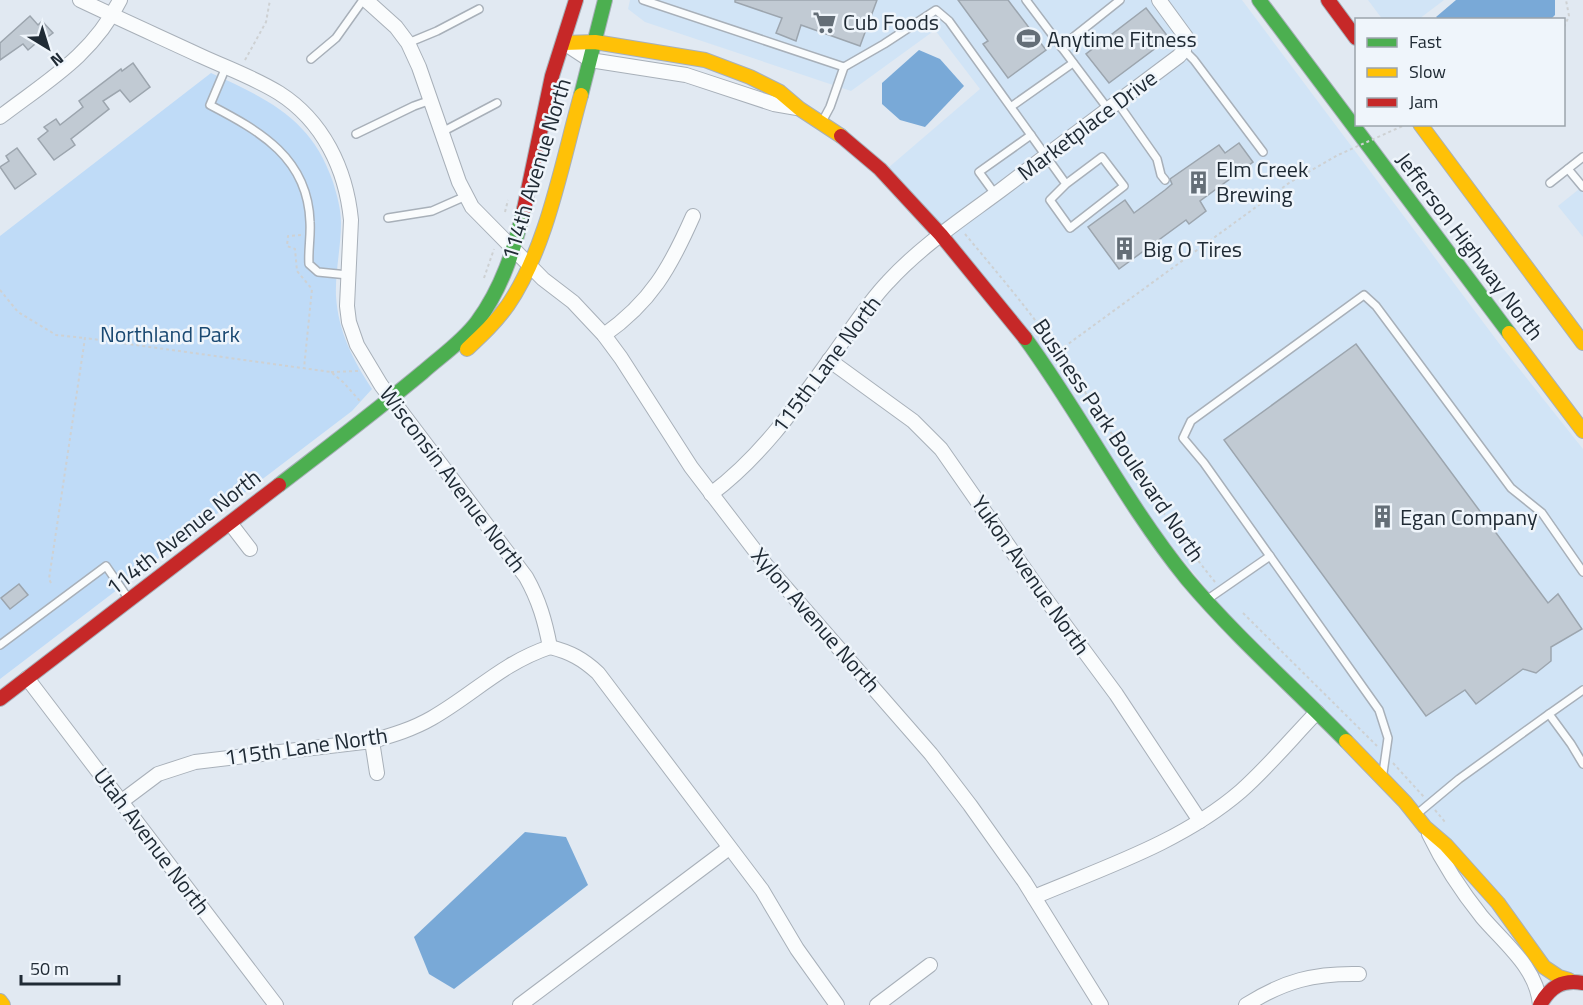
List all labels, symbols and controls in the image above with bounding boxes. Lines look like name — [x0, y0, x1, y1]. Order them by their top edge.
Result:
place label: Cub Foods — [843, 5, 939, 39]
supermarket icon: Cub Foods — [812, 9, 838, 35]
north arrow — [18, 18, 78, 78]
legend — [1355, 18, 1565, 126]
place label: Anytime Fitness — [1047, 22, 1197, 56]
sports icon: Anytime Fitness — [1016, 26, 1042, 52]
text: Fast — [1409, 28, 1442, 55]
text: N — [45, 47, 69, 73]
text: Slow — [1409, 58, 1446, 85]
street label: Marketplace Drive — [1010, 61, 1164, 189]
street label: 114th Avenue North — [492, 74, 580, 264]
text: Jam — [1409, 88, 1438, 115]
street label: Jefferson Highway North — [1388, 145, 1552, 347]
place label: Elm Creek Brewing — [1216, 152, 1309, 211]
building icon: Elm Creek Brewing — [1185, 169, 1211, 195]
place label: Big O Tires — [1143, 232, 1242, 266]
building icon: Big O Tires — [1112, 236, 1138, 262]
street label: 115th Lane North — [763, 288, 889, 440]
street label: Business Park Boulevard North — [1025, 311, 1213, 569]
park label: Northland Park — [100, 317, 240, 351]
street label: Wisconsin Avenue North — [371, 378, 535, 580]
street label: 114th Avenue North — [98, 461, 268, 603]
street label: Yukon Avenue North — [963, 488, 1099, 662]
place label: Egan Company — [1400, 500, 1538, 534]
building icon: Egan Company — [1369, 504, 1395, 530]
street label: Xylon Avenue North — [743, 540, 889, 700]
street label: 115th Lane North — [222, 718, 390, 774]
street label: Utah Avenue North — [85, 760, 219, 922]
scale bar — [21, 948, 118, 986]
text: 50 m — [30, 955, 69, 982]

